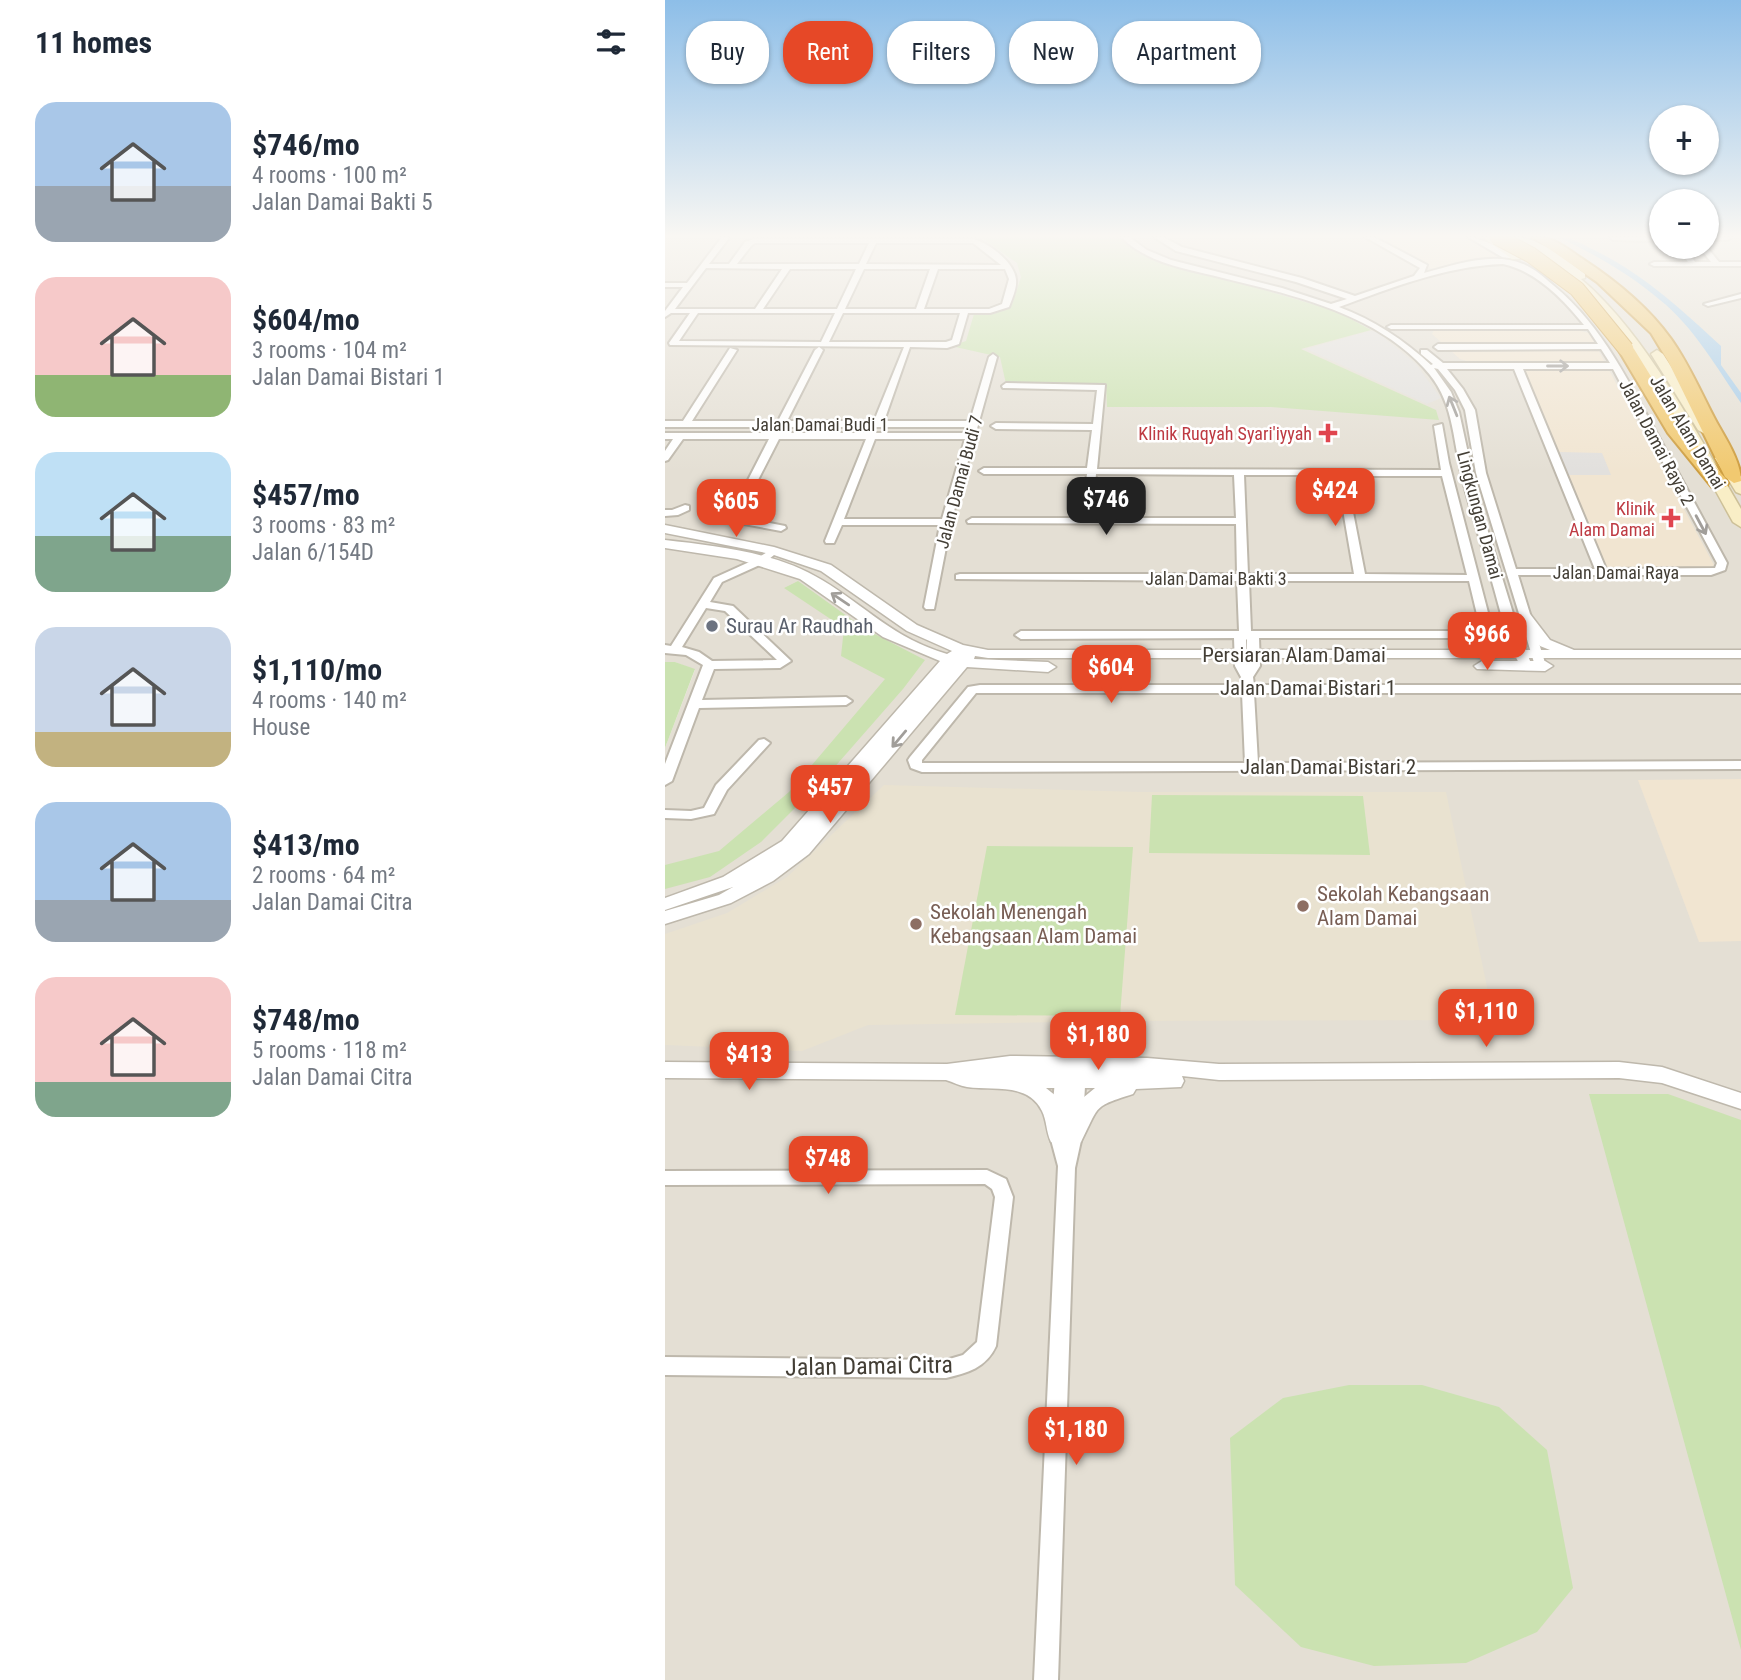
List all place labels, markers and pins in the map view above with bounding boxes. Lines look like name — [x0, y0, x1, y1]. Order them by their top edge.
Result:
place label: Klinik Ruqyah Syari'iyyah — [1138, 423, 1312, 444]
marker: Klinik Ruqyah Syari'iyyah — [1318, 423, 1338, 443]
pin: $424 — [1294, 468, 1376, 528]
pin: $746 — [1065, 477, 1147, 537]
pin: $605 — [695, 480, 777, 539]
place label: Klinik Alam Damai — [1569, 498, 1655, 540]
marker: Klinik Alam Damai — [1661, 508, 1681, 528]
pin: $966 — [1446, 612, 1528, 672]
place label: Surau Ar Raudhah — [726, 614, 874, 638]
marker: Surau Ar Raudhah — [704, 618, 720, 634]
pin: $604 — [1070, 646, 1152, 705]
pin: $457 — [789, 766, 871, 825]
place label: Sekolah Kebangsaan Alam Damai — [1317, 882, 1489, 930]
marker: Sekolah Kebangsaan Alam Damai — [1295, 898, 1311, 914]
place label: Sekolah Menengah Kebangsaan Alam Damai — [930, 900, 1137, 948]
marker: Sekolah Menengah Kebangsaan Alam Damai — [908, 916, 924, 932]
pin: $1,110 — [1429, 990, 1543, 1049]
pin: $1,180 — [1041, 1012, 1155, 1072]
pin: $413 — [708, 1032, 790, 1092]
pin: $748 — [787, 1136, 869, 1196]
pin: $1,180 — [1019, 1408, 1133, 1467]

